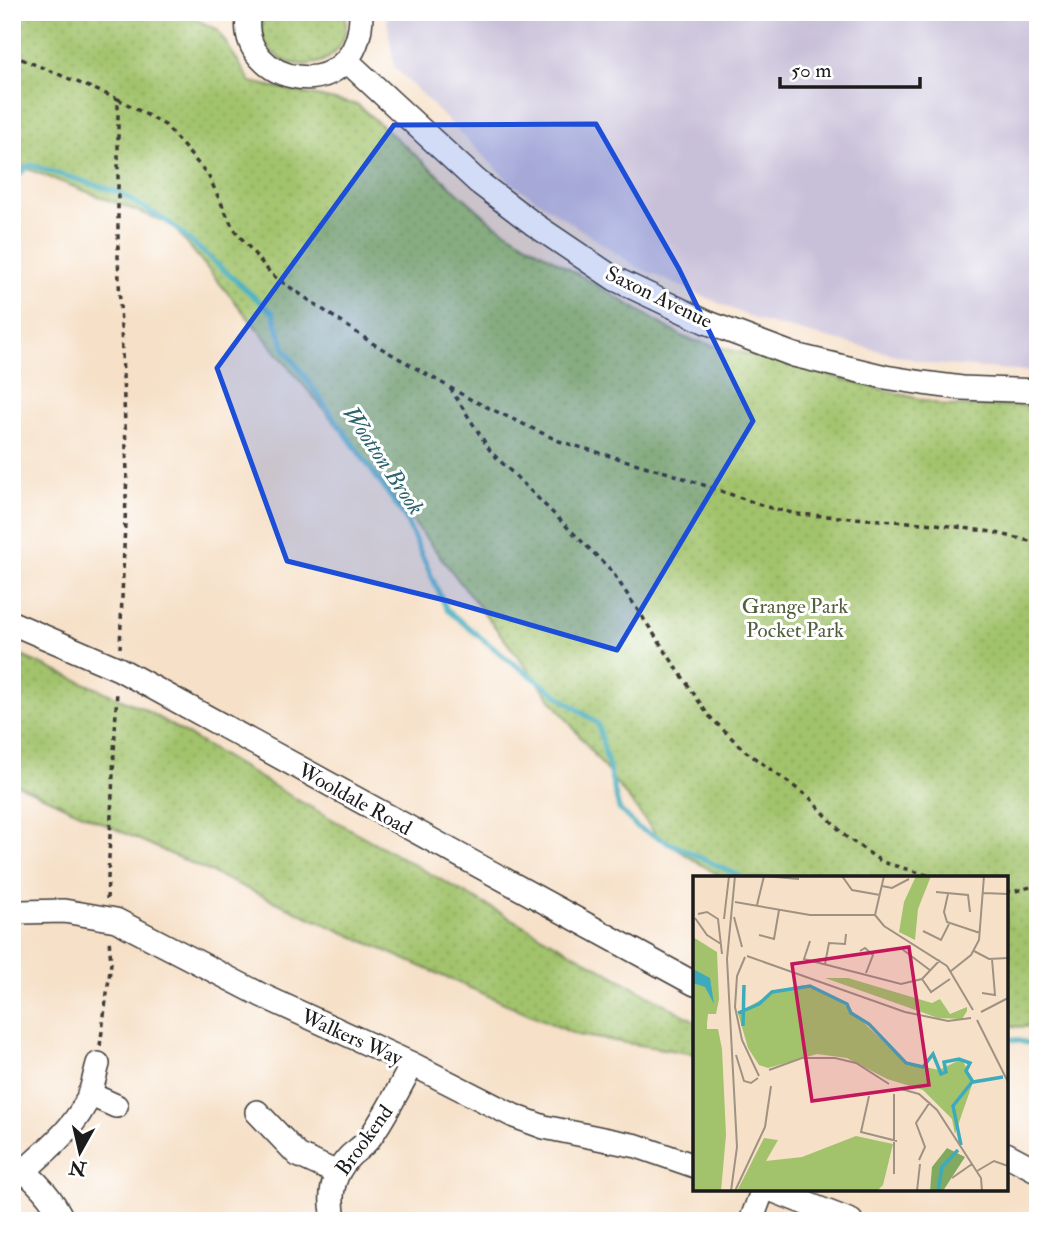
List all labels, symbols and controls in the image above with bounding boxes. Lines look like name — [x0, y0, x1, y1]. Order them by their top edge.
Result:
scale bar — [780, 46, 920, 90]
text: 50 m — [791, 57, 832, 84]
street label: Saxon Avenue — [601, 260, 717, 335]
water label: Wootton Brook — [337, 400, 431, 520]
park label: Grange Park Pocket Park — [742, 593, 848, 644]
street label: Wooldale Road — [292, 757, 417, 842]
inset map — [693, 876, 1008, 1191]
street label: Walkers Way — [296, 1003, 408, 1072]
street label: Brookend — [330, 1099, 400, 1181]
north arrow — [46, 1118, 116, 1188]
text: N — [67, 1155, 89, 1181]

